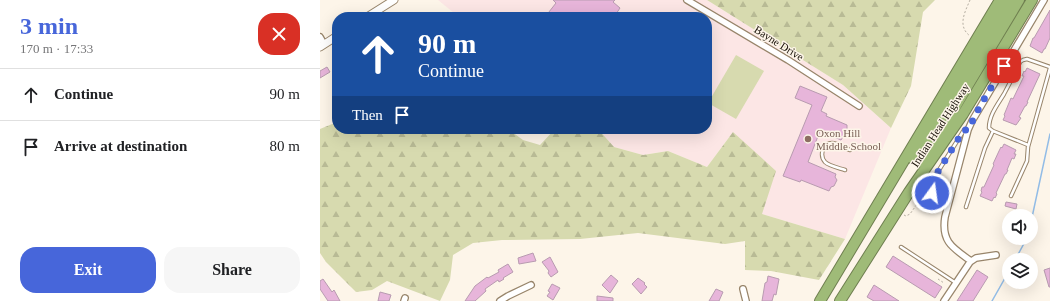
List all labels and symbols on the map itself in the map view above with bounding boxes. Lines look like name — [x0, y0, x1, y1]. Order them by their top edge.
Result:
street label: Bayne Drive — [752, 23, 806, 63]
pin — [987, 49, 1021, 83]
street label: Indian Head Highway — [909, 81, 972, 169]
place label: Oxon Hill Middle School — [816, 127, 881, 152]
marker: Oxon Hill Middle School — [803, 134, 813, 144]
position arrow — [911, 172, 953, 214]

